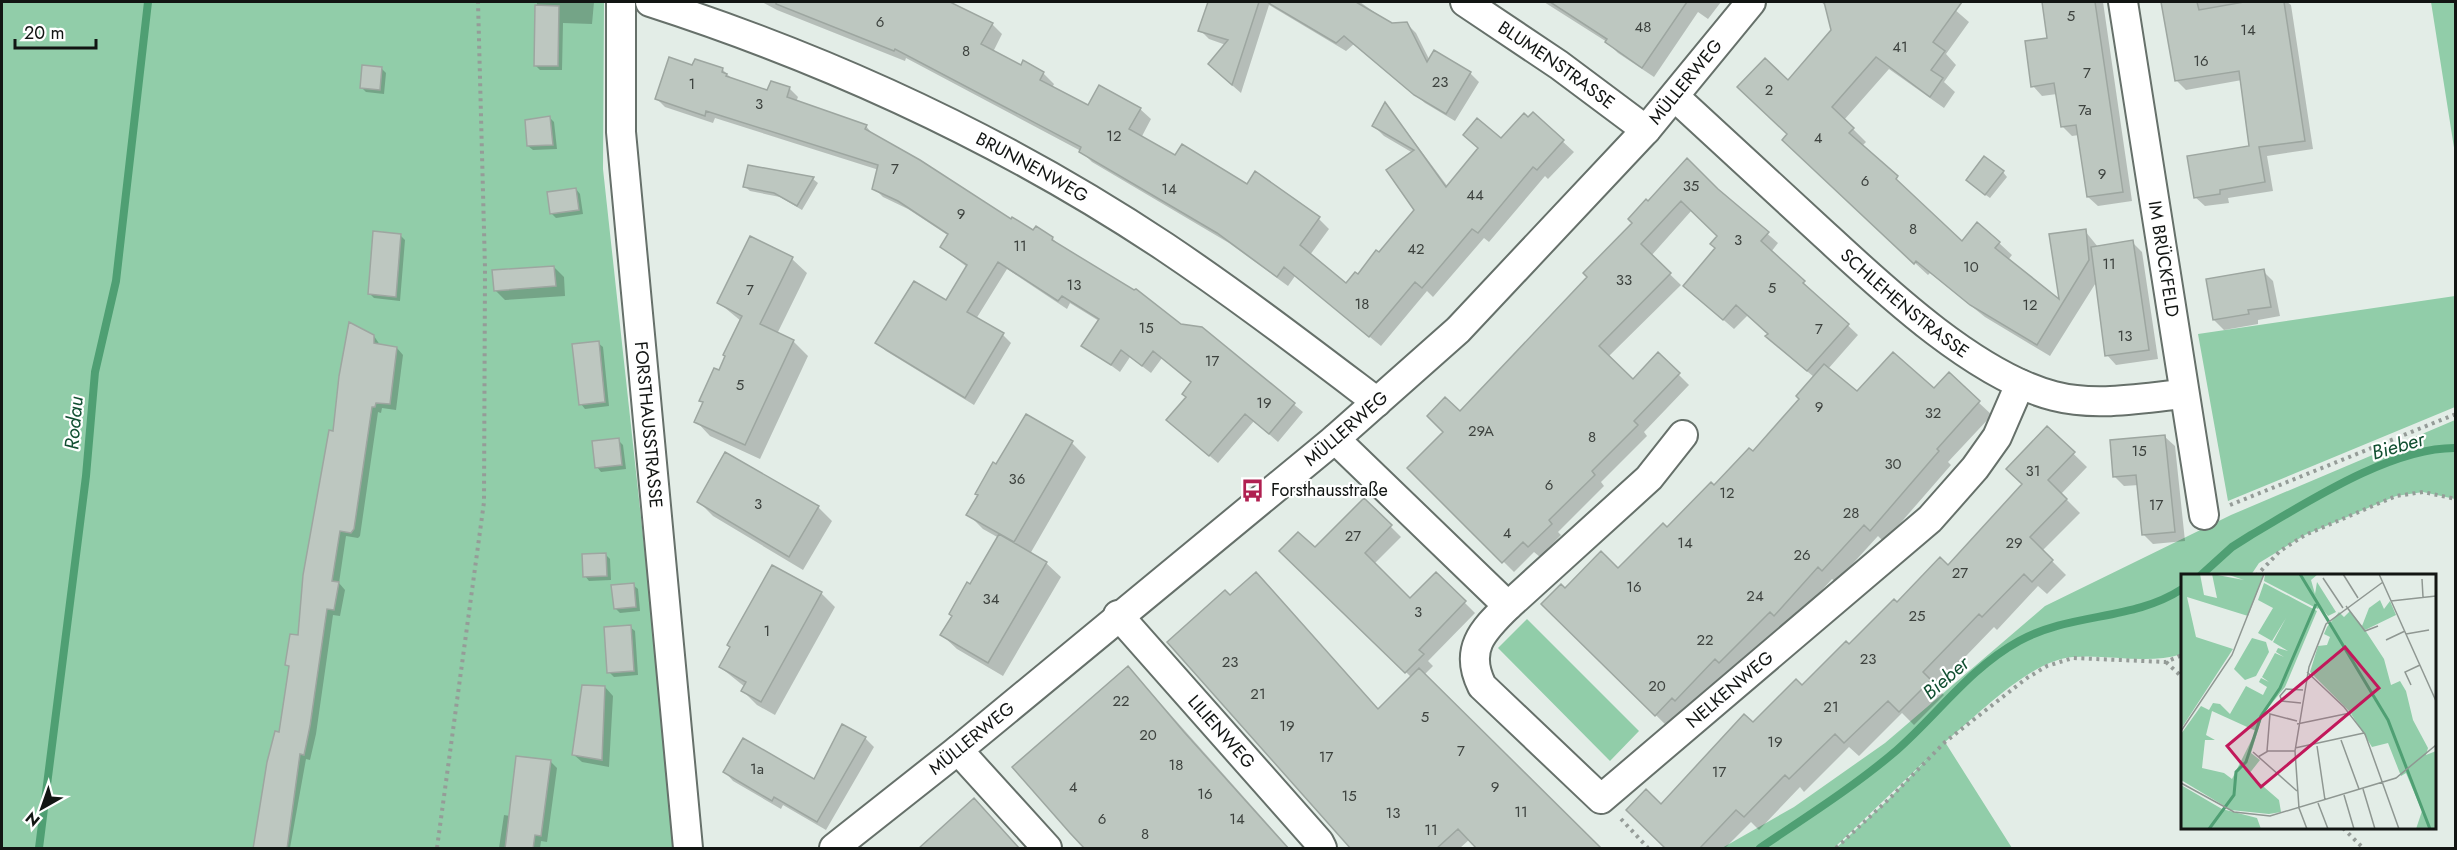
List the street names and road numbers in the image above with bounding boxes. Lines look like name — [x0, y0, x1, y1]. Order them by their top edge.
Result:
street label: BLUMENSTRASSE — [1493, 15, 1620, 115]
street label: MÜLLERWEG — [1643, 33, 1729, 130]
street label: BRUNNENWEG — [971, 126, 1093, 209]
street label: IM BRÜCKFELD — [2142, 199, 2186, 319]
street label: SCHLEHENSTRASSE — [1834, 243, 1974, 364]
street label: FORSTHAUSSTRASSE — [628, 340, 669, 509]
street label: MÜLLERWEG — [1298, 385, 1394, 472]
street label: NELKENWEG — [1680, 645, 1779, 734]
street label: LILIENWEG — [1182, 689, 1261, 774]
street label: MÜLLERWEG — [923, 695, 1020, 781]

